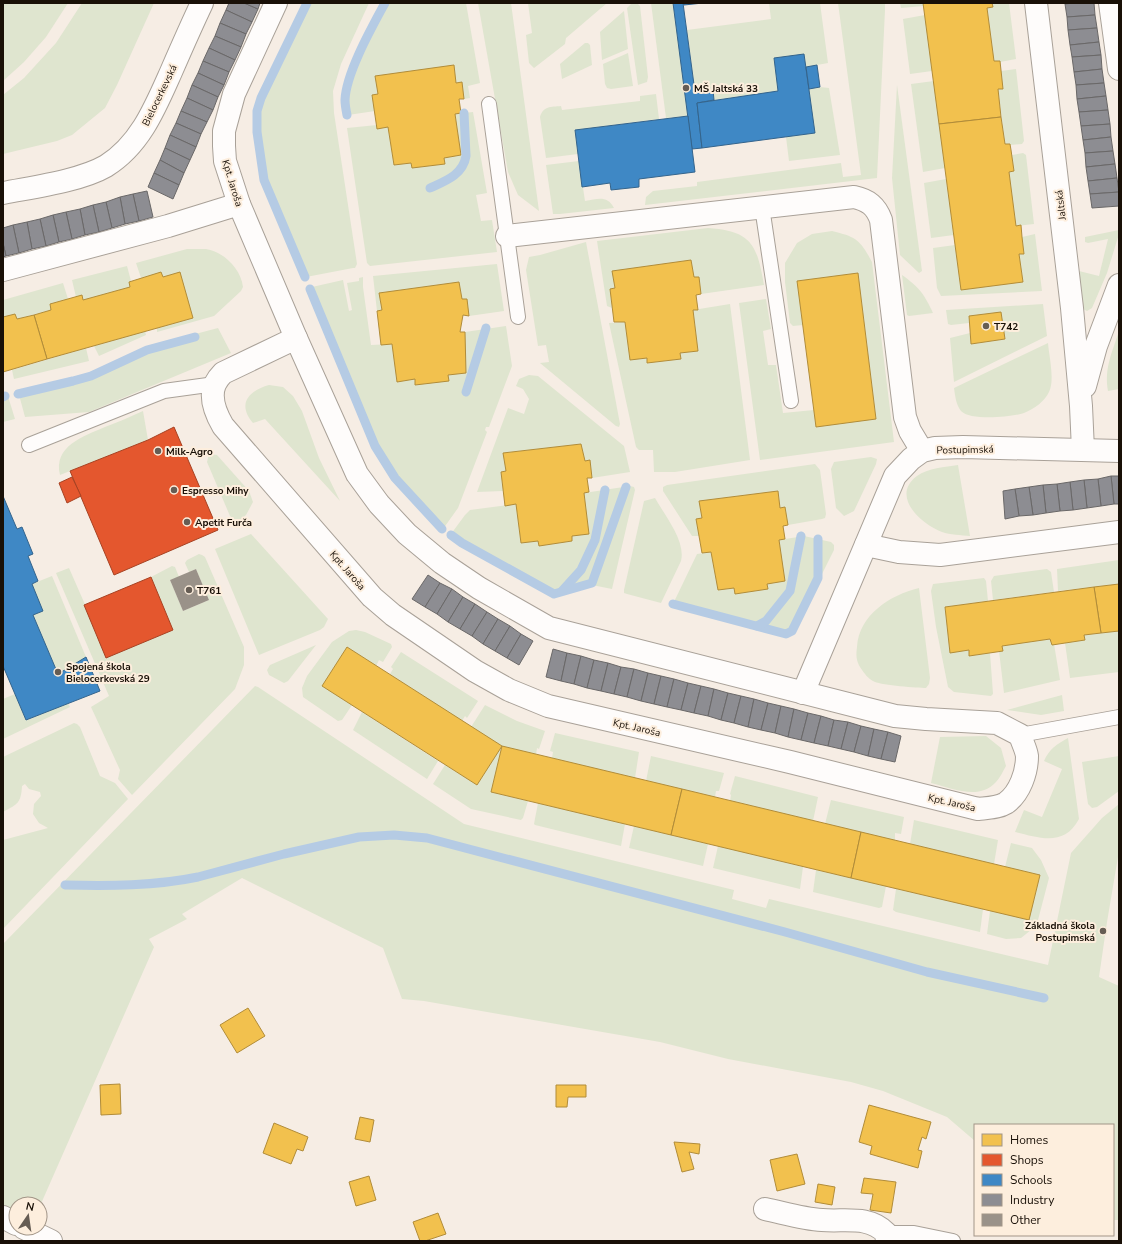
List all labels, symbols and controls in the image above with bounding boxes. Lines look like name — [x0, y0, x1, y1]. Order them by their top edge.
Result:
street label: Bielocerkevská — [139, 62, 181, 128]
place label: MŠ Jaltská 33 — [694, 82, 758, 96]
marker: MŠ Jaltská 33 — [681, 83, 691, 93]
street label: Kpt. Jaroša — [218, 158, 246, 208]
street label: Jaltská — [1052, 189, 1070, 222]
place label: T742 — [994, 320, 1018, 334]
marker: T742 — [981, 321, 991, 331]
street label: Postupimská — [936, 443, 994, 457]
place label: Milk-Agro — [166, 445, 213, 459]
marker: Milk-Agro — [153, 446, 163, 456]
place label: Espresso Mihy — [182, 484, 249, 498]
marker: Espresso Mihy — [169, 485, 179, 495]
place label: Apetit Furča — [195, 516, 252, 530]
marker: Apetit Furča — [182, 517, 192, 527]
street label: Kpt. Jaroša — [326, 548, 368, 593]
place label: T761 — [197, 584, 221, 598]
marker: T761 — [184, 585, 194, 595]
place label: Spojená škola Bielocerkevská 29 — [66, 660, 150, 686]
marker: Spojená škola Bielocerkevská 29 — [53, 667, 63, 677]
street label: Kpt. Jaroša — [612, 716, 662, 740]
street label: Kpt. Jaroša — [927, 791, 977, 815]
place label: Základná škola Postupimská — [1025, 919, 1095, 945]
marker: Základná škola Postupimská — [1098, 926, 1108, 936]
legend — [974, 1124, 1114, 1236]
text: Homes — [1010, 1132, 1048, 1148]
text: Shops — [1010, 1152, 1044, 1168]
text: Schools — [1010, 1172, 1053, 1188]
text: Industry — [1010, 1192, 1055, 1208]
north arrow — [8, 1196, 48, 1236]
text: N — [24, 1199, 36, 1215]
text: Other — [1010, 1212, 1042, 1228]

